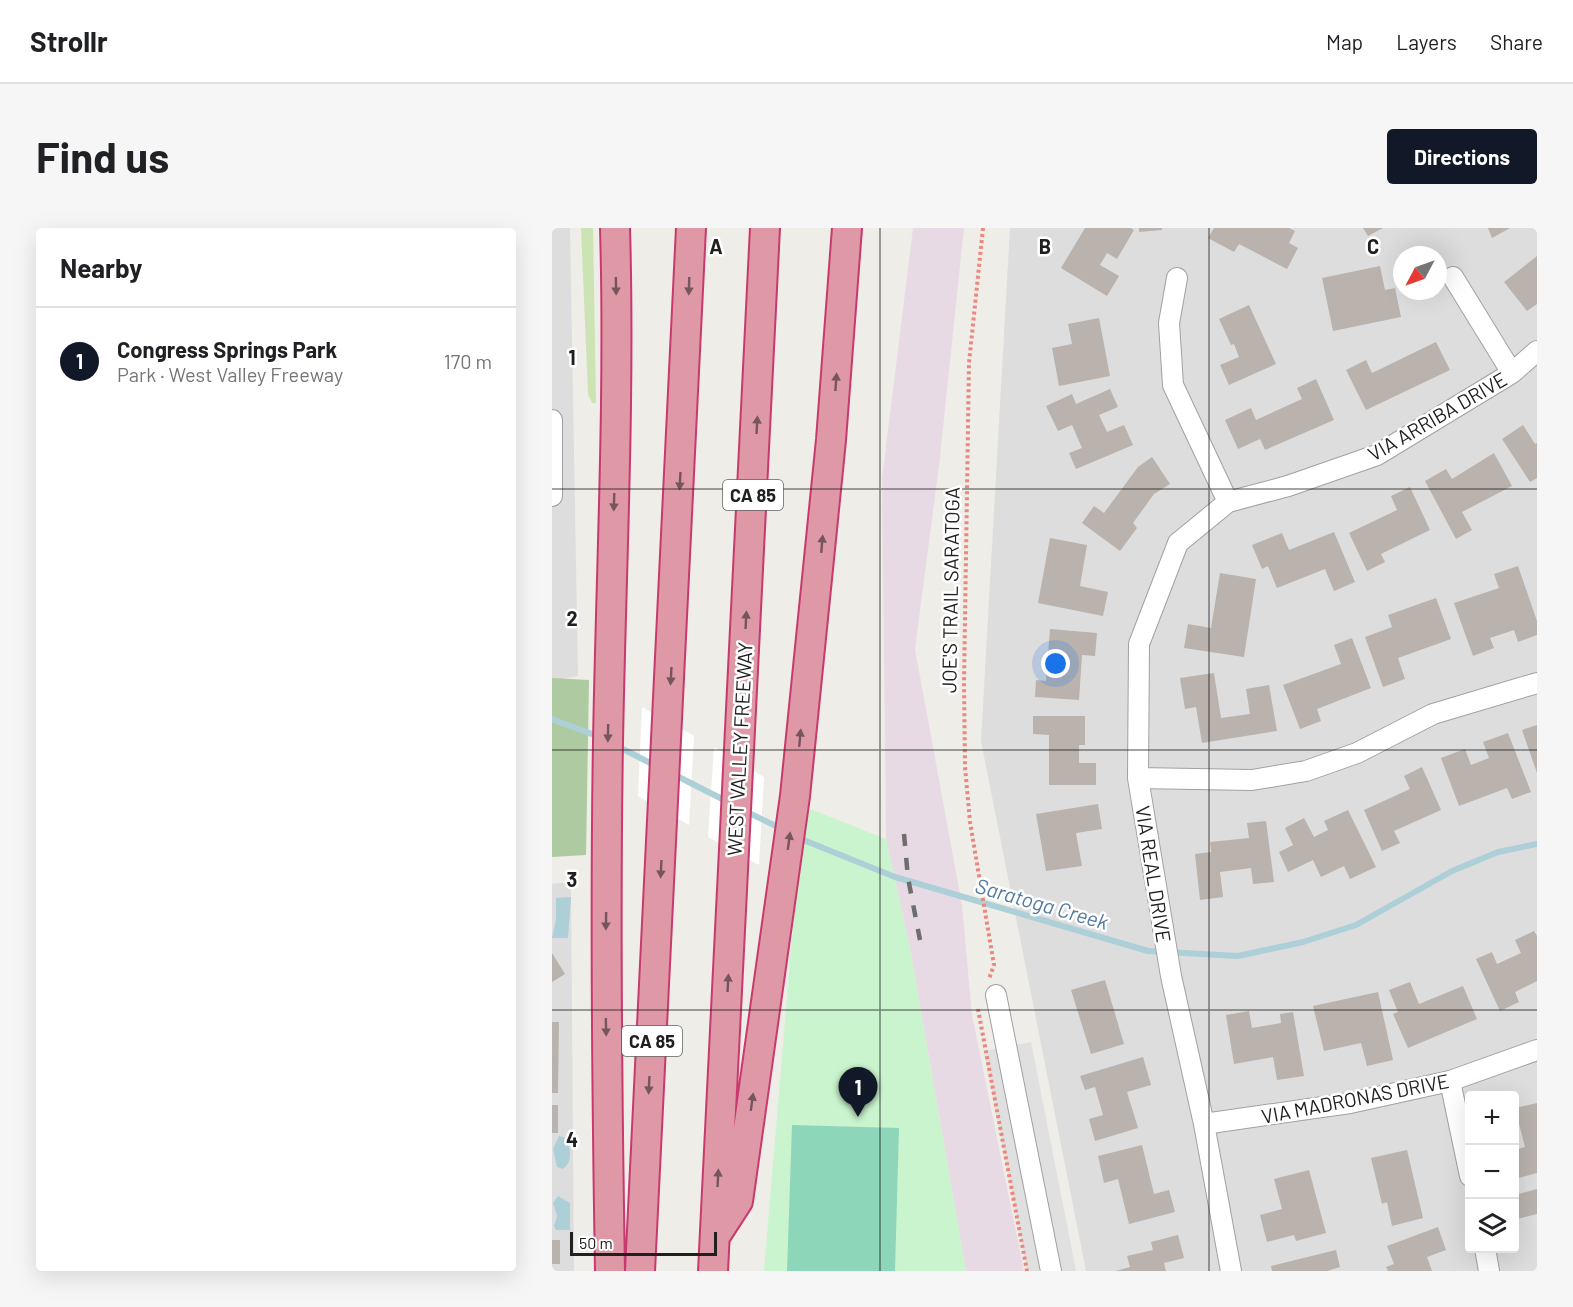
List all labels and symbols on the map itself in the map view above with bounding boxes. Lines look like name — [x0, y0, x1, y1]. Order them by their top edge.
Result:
text: A — [709, 234, 723, 258]
text: B — [1039, 234, 1051, 258]
text: C — [1367, 234, 1379, 258]
north arrow — [1393, 246, 1447, 300]
one-way arrow — [612, 277, 621, 296]
one-way arrow — [684, 277, 694, 296]
text: 1 — [568, 345, 576, 369]
street label: VIA ARRIBA DRIVE — [1363, 366, 1511, 466]
one-way arrow — [831, 373, 841, 392]
one-way arrow — [752, 415, 761, 434]
one-way arrow — [675, 472, 684, 491]
road number: CA 85 — [723, 480, 783, 510]
street label: JOE'S TRAIL SARATOGA — [936, 487, 964, 693]
one-way arrow — [610, 493, 619, 512]
one-way arrow — [817, 534, 827, 553]
text: 2 — [566, 606, 578, 630]
one-way arrow — [742, 610, 751, 629]
street label: WEST VALLEY FREEWAY — [721, 641, 757, 857]
your location — [1041, 649, 1070, 678]
one-way arrow — [666, 667, 675, 686]
one-way arrow — [603, 723, 613, 742]
one-way arrow — [795, 728, 805, 747]
street label: VIA REAL DRIVE — [1131, 804, 1177, 944]
one-way arrow — [784, 831, 793, 850]
one-way arrow — [656, 860, 665, 879]
text: 3 — [567, 867, 577, 891]
water label: Saratoga Creek — [973, 872, 1112, 934]
one-way arrow — [601, 911, 611, 930]
one-way arrow — [723, 974, 732, 993]
one-way arrow — [602, 1018, 611, 1037]
road number: CA 85 — [622, 1026, 682, 1056]
pin: 1 — [838, 1068, 878, 1117]
street label: VIA MADRONAS DRIVE — [1259, 1068, 1451, 1128]
one-way arrow — [645, 1076, 654, 1095]
one-way arrow — [748, 1092, 757, 1111]
text: 4 — [566, 1127, 578, 1151]
one-way arrow — [714, 1169, 723, 1188]
scale bar — [570, 1229, 717, 1256]

